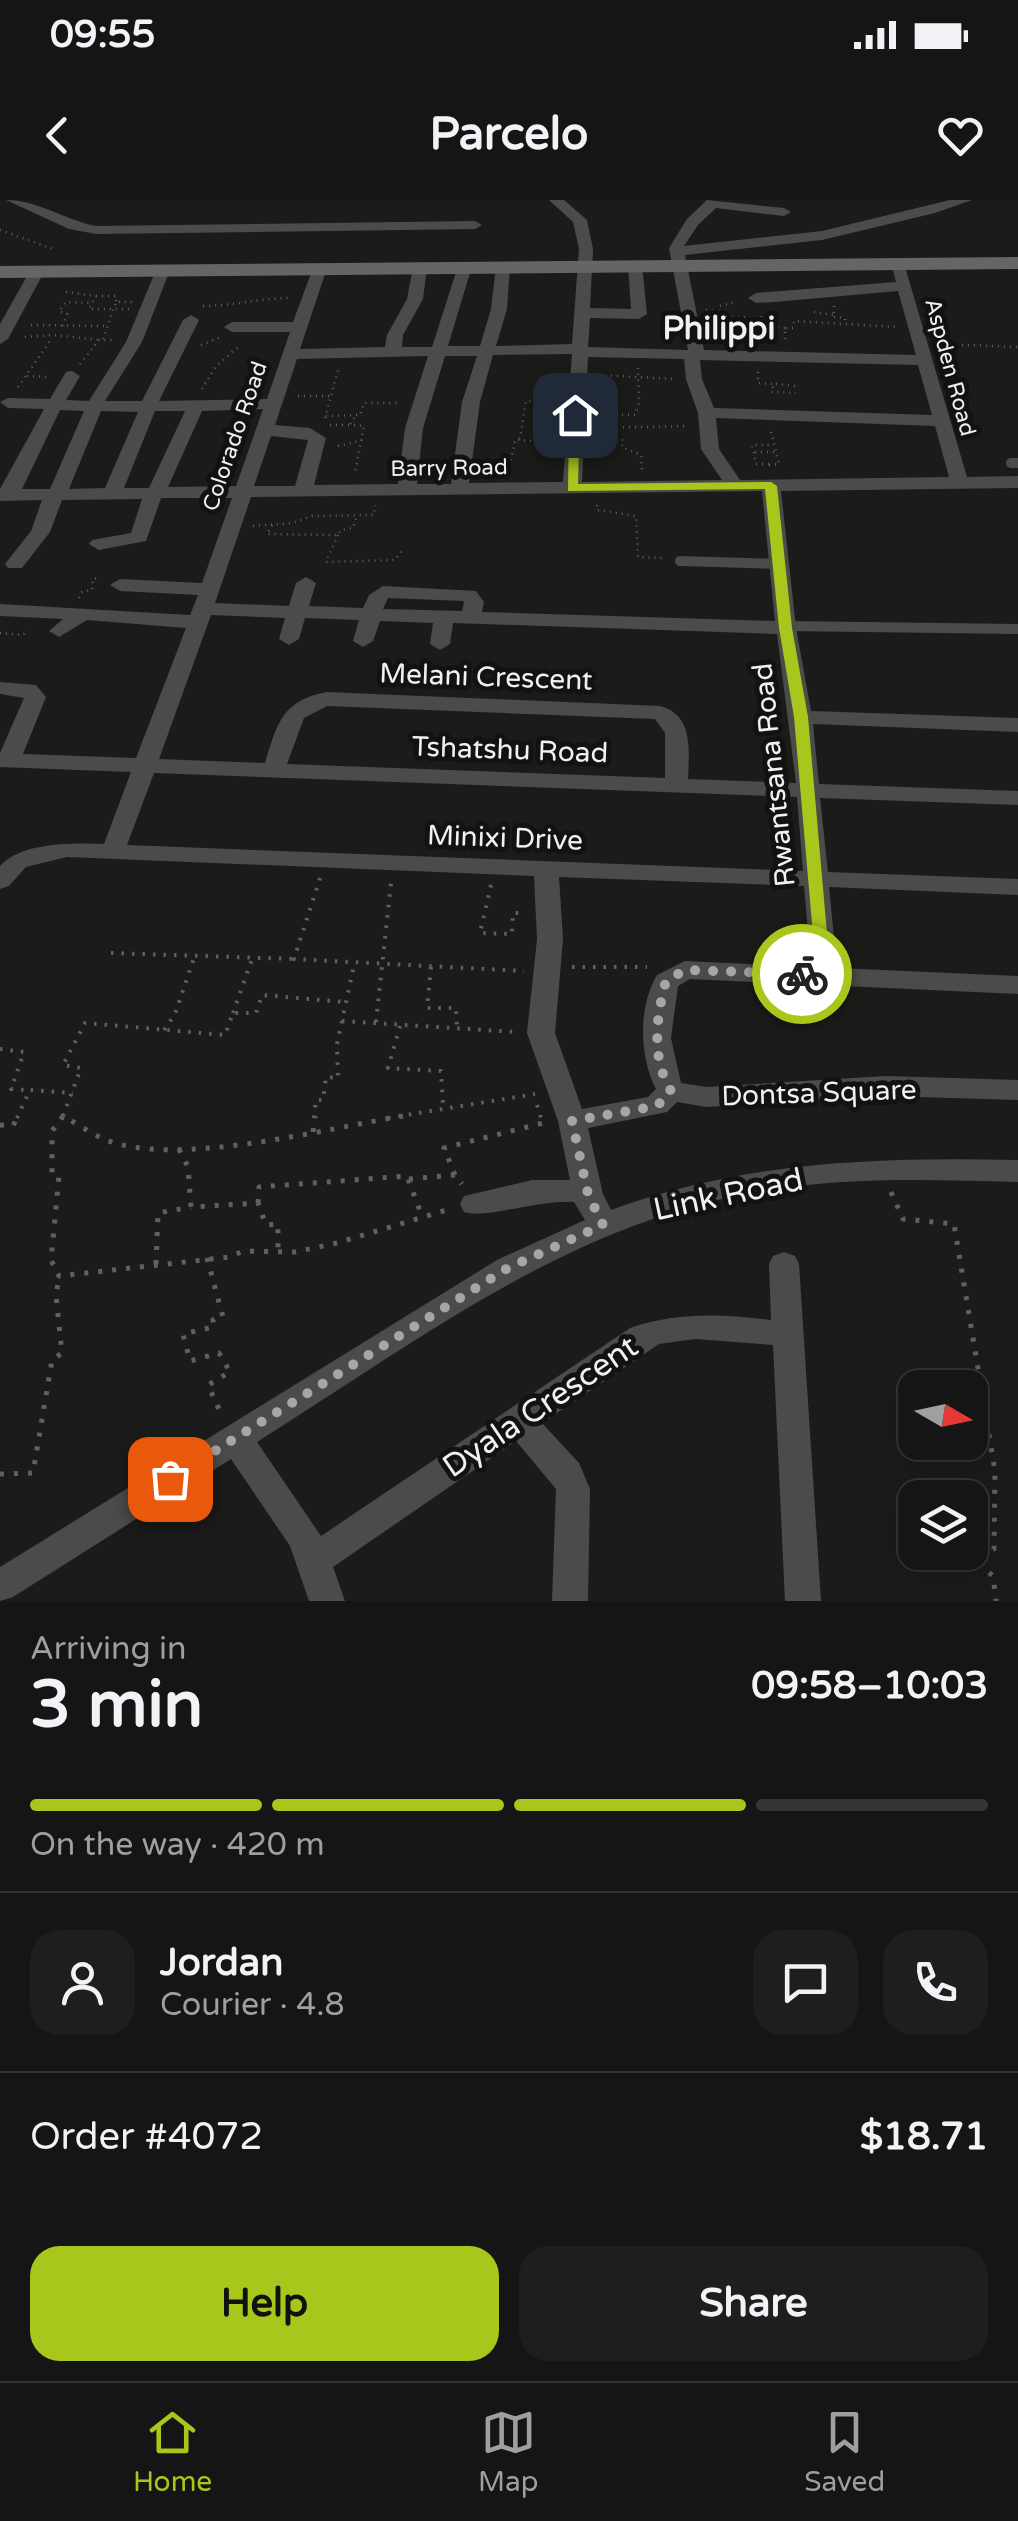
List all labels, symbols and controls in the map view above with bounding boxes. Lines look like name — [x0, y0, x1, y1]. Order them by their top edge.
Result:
text: 09:55 — [50, 12, 155, 58]
icon: back — [30, 108, 85, 163]
text: Parcelo — [430, 108, 588, 162]
icon: heart — [933, 108, 988, 163]
street label: Aspden Road — [919, 296, 981, 439]
district label: Philippi — [662, 310, 776, 348]
street label: Colorado Road — [197, 358, 273, 514]
pin — [533, 373, 618, 458]
icon: home — [548, 388, 603, 443]
street label: Barry Road — [390, 454, 508, 482]
street label: Melani Crescent — [379, 656, 594, 698]
street label: Rwantsana Road — [745, 661, 803, 888]
street label: Tshatshu Road — [411, 730, 609, 770]
street label: Minixi Drive — [426, 818, 584, 858]
courier — [752, 924, 852, 1024]
icon: bike — [775, 947, 830, 1002]
street label: Dontsa Square — [721, 1073, 917, 1113]
street label: Link Road — [650, 1161, 807, 1229]
street label: Dyala Crescent — [436, 1328, 645, 1486]
north arrow — [898, 1370, 988, 1460]
map controls — [898, 1370, 988, 1570]
pin — [128, 1437, 213, 1522]
icon: bag — [143, 1452, 198, 1507]
button: layers — [898, 1480, 988, 1570]
text: Arriving in — [30, 1630, 187, 1668]
text: 09:58–10:03 — [751, 1663, 988, 1709]
text: 3 min — [30, 1666, 203, 1745]
text: On the way · 420 m — [30, 1826, 325, 1864]
button: person — [30, 1930, 135, 2035]
button: chat — [753, 1930, 858, 2035]
button: phone — [883, 1930, 988, 2035]
text: Jordan — [160, 1940, 283, 1986]
text: Courier · 4.8 — [160, 1986, 345, 2024]
text: Order #4072 — [30, 2114, 263, 2160]
text: $18.71 — [860, 2114, 988, 2160]
button: Help — [30, 2246, 499, 2361]
button: Share — [519, 2246, 988, 2361]
tab: Home — [133, 2405, 212, 2499]
tab: Map — [478, 2405, 538, 2499]
tab: Saved — [804, 2405, 885, 2499]

